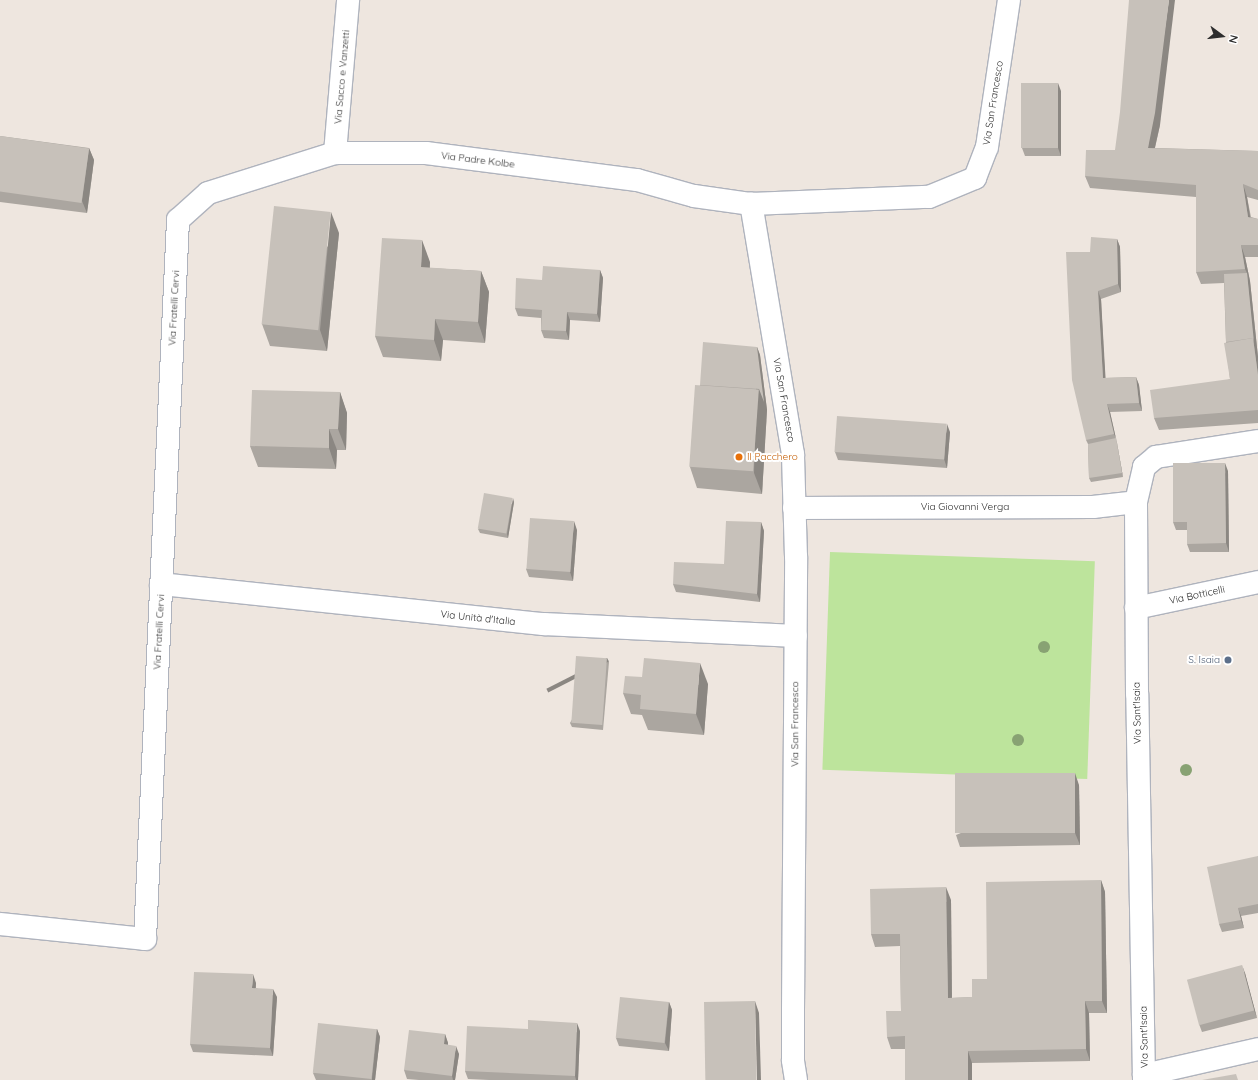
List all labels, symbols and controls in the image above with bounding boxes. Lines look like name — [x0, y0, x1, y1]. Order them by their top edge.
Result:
north arrow — [1202, 16, 1242, 56]
street label: Via Sacco e Vanzetti — [332, 29, 352, 125]
text: N — [1226, 33, 1241, 45]
street label: Via San Francesco — [980, 60, 1006, 146]
street label: Via Padre Kolbe — [440, 150, 516, 170]
street label: Via Fratelli Cervi — [166, 270, 182, 346]
street label: Via San Francesco — [771, 357, 797, 443]
place label: Il Pacchero — [747, 451, 798, 463]
marker: Il Pacchero — [734, 452, 744, 462]
street label: Via Giovanni Verga — [921, 501, 1009, 513]
street label: Via Botticelli — [1168, 583, 1226, 607]
street label: Via Fratelli Cervi — [151, 594, 167, 670]
street label: Via Unità d'Italia — [440, 608, 516, 628]
place label: S. Isaia — [1188, 654, 1220, 666]
marker: S. Isaia — [1223, 655, 1233, 665]
street label: Via San Francesco — [789, 681, 801, 767]
street label: Via Sant'Isaia — [1130, 682, 1144, 744]
street label: Via Sant'Isaia — [1137, 1006, 1151, 1068]

